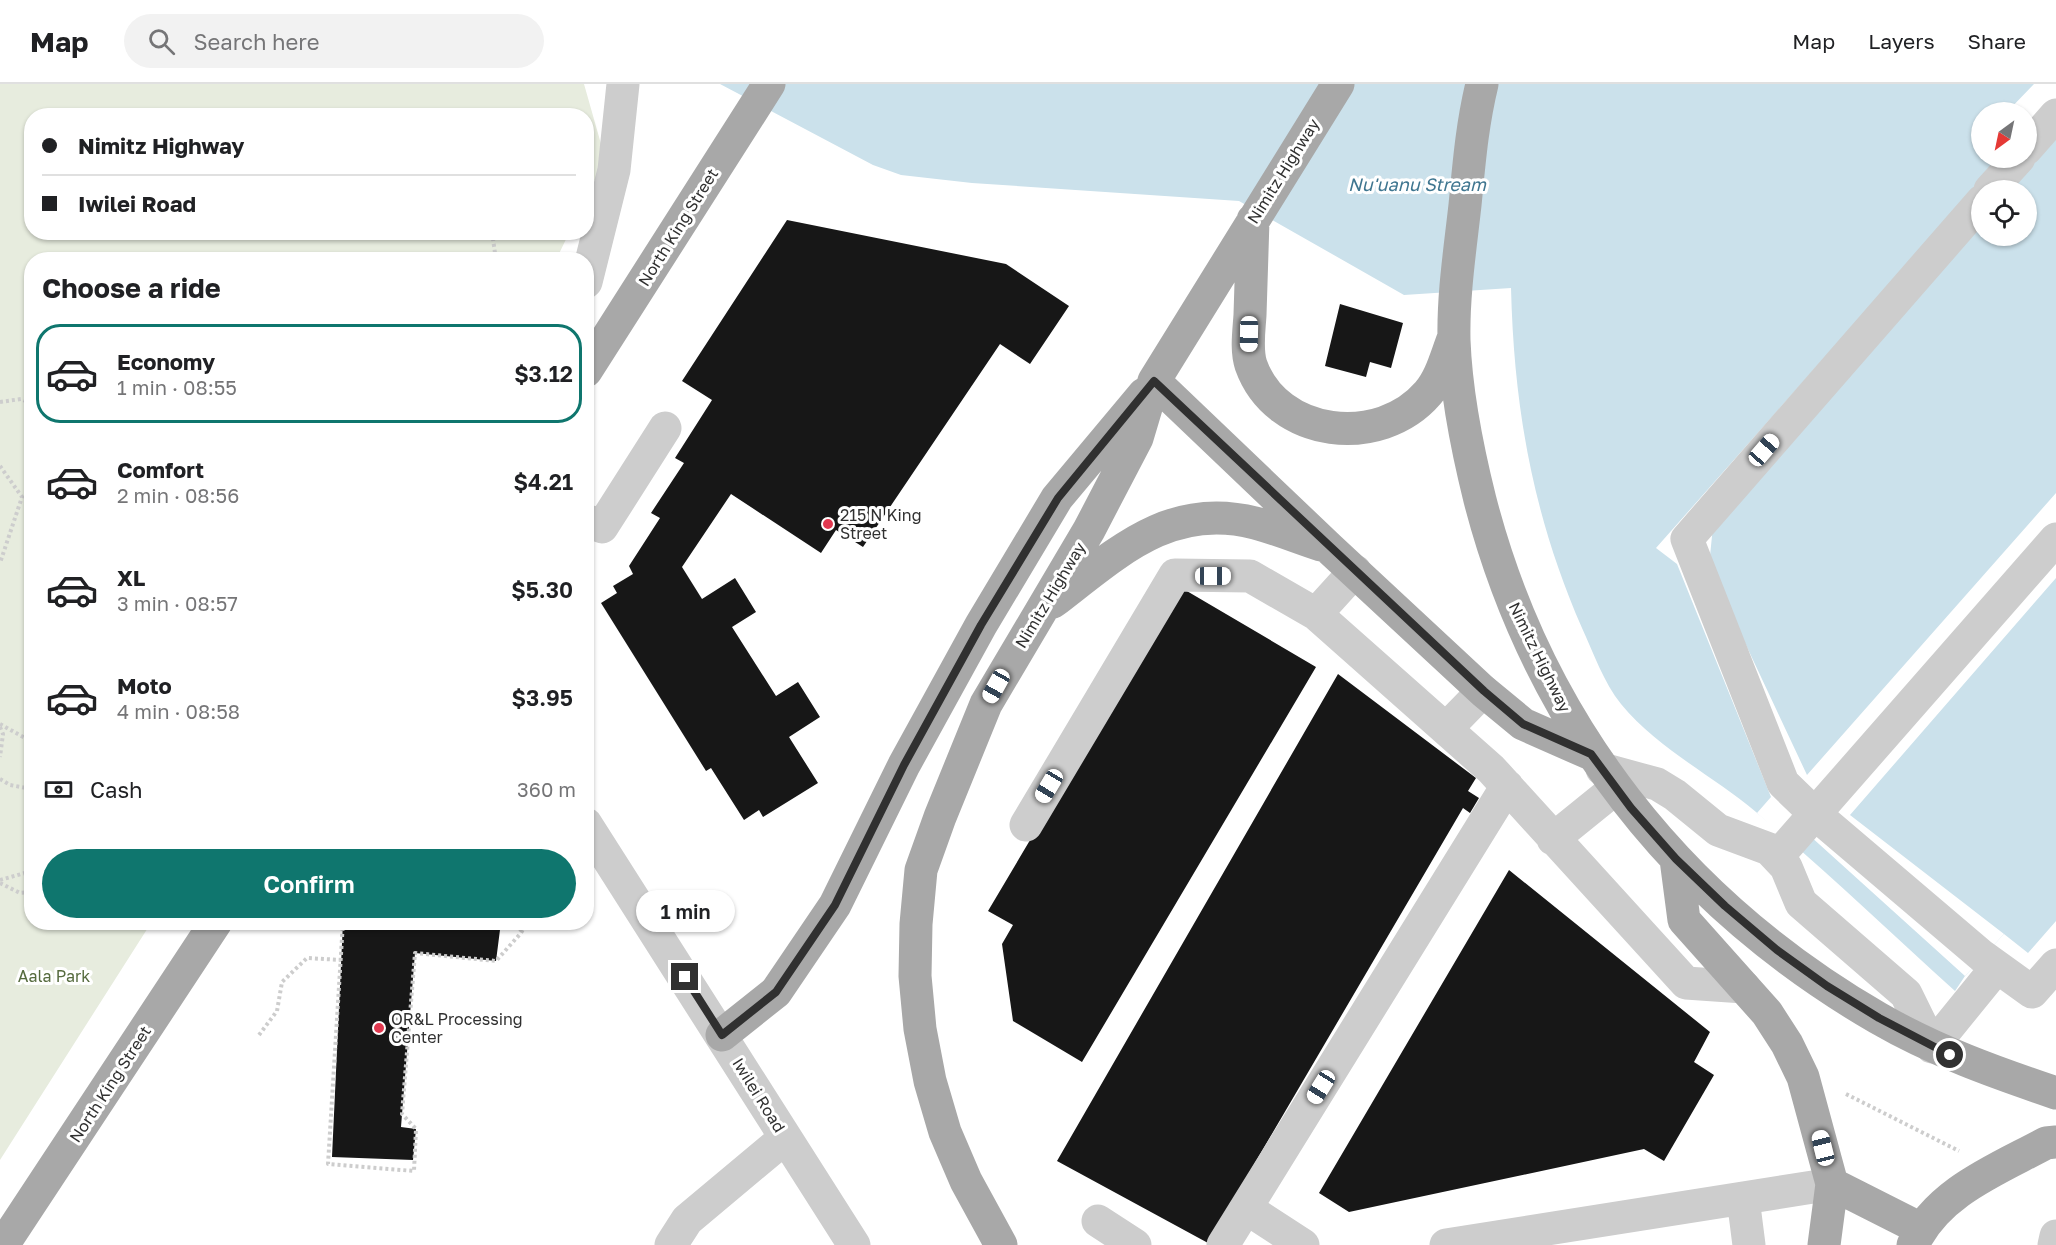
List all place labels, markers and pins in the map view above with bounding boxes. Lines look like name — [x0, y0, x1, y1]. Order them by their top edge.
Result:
place label: 215 N King Street — [840, 505, 922, 543]
marker: 215 N King Street — [821, 517, 835, 531]
place label: OR&L Processing Center — [391, 1009, 523, 1047]
marker: OR&L Processing Center — [372, 1021, 386, 1035]

